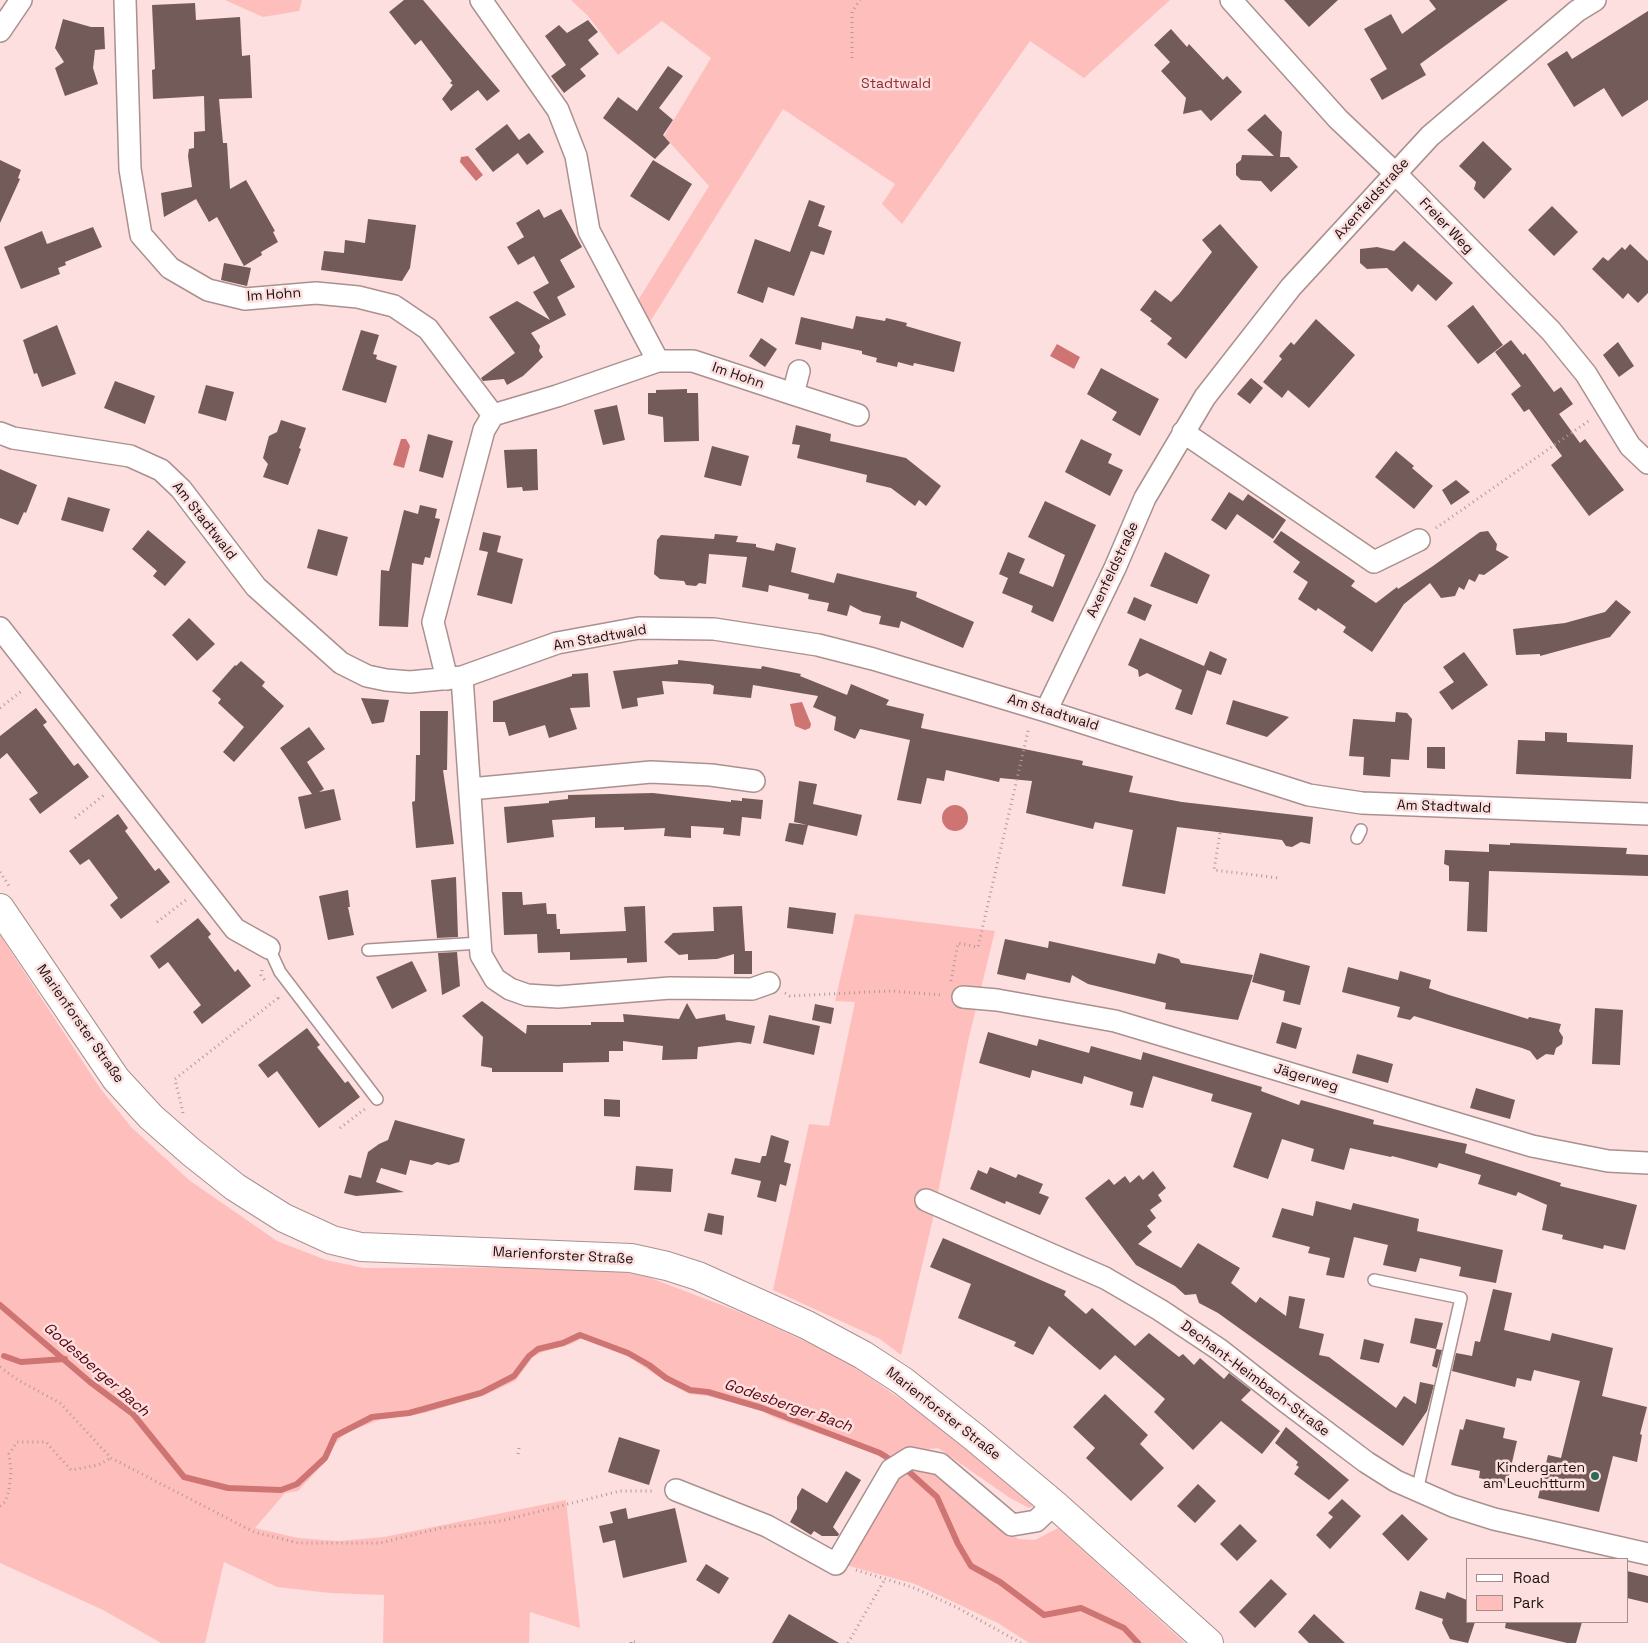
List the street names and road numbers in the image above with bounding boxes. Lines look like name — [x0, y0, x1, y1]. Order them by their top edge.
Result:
street label: Axenfeldstraße — [1331, 155, 1413, 243]
street label: Freier Weg — [1415, 195, 1477, 257]
street label: Im Hohn — [246, 285, 302, 305]
street label: Im Hohn — [710, 359, 766, 393]
street label: Am Stadtwald — [168, 479, 240, 563]
street label: Axenfeldstraße — [1083, 519, 1143, 621]
street label: Am Stadtwald — [552, 622, 648, 654]
street label: Am Stadtwald — [1005, 691, 1101, 735]
street label: Am Stadtwald — [1397, 797, 1491, 817]
street label: Marienforster Straße — [33, 961, 127, 1087]
street label: Jägerweg — [1272, 1060, 1340, 1096]
street label: Marienforster Straße — [492, 1244, 634, 1268]
street label: Dechant-Heimbach-Straße — [1177, 1318, 1333, 1440]
street label: Marienforster Straße — [882, 1364, 1004, 1464]

